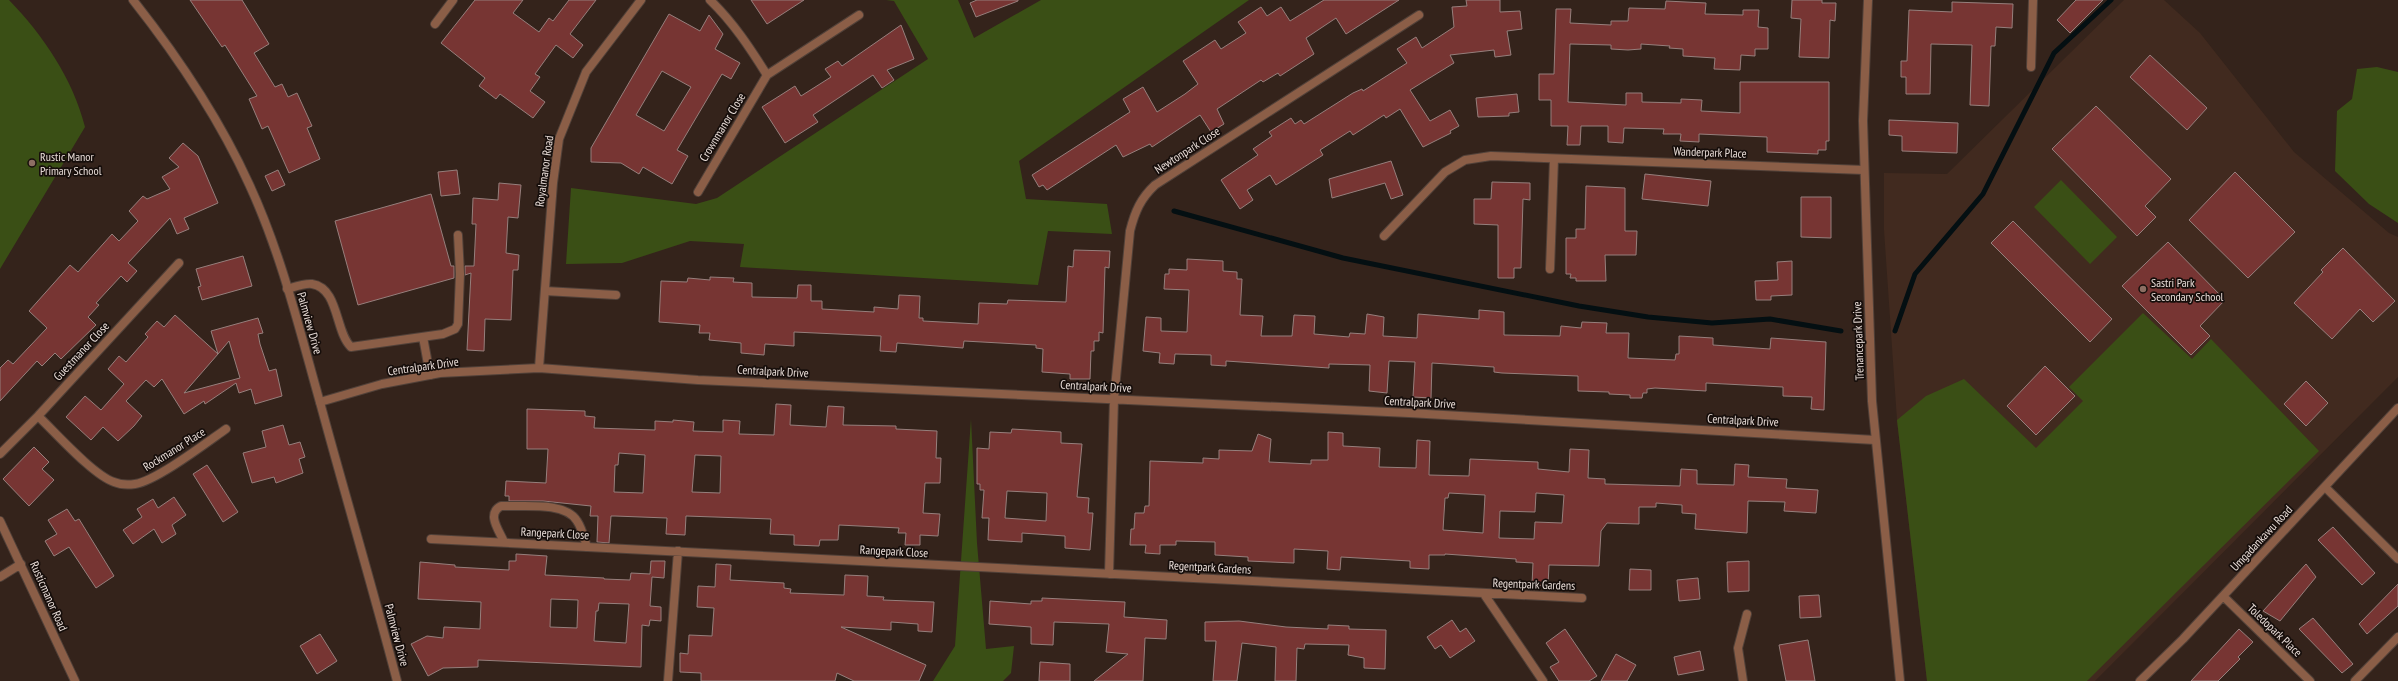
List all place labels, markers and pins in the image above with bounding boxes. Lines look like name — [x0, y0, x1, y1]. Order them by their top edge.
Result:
place label: Rustic Manor Primary School — [40, 149, 102, 178]
marker: Rustic Manor Primary School — [27, 158, 37, 168]
place label: Sastri Park Secondary School — [2151, 275, 2224, 304]
marker: Sastri Park Secondary School — [2138, 284, 2148, 294]

